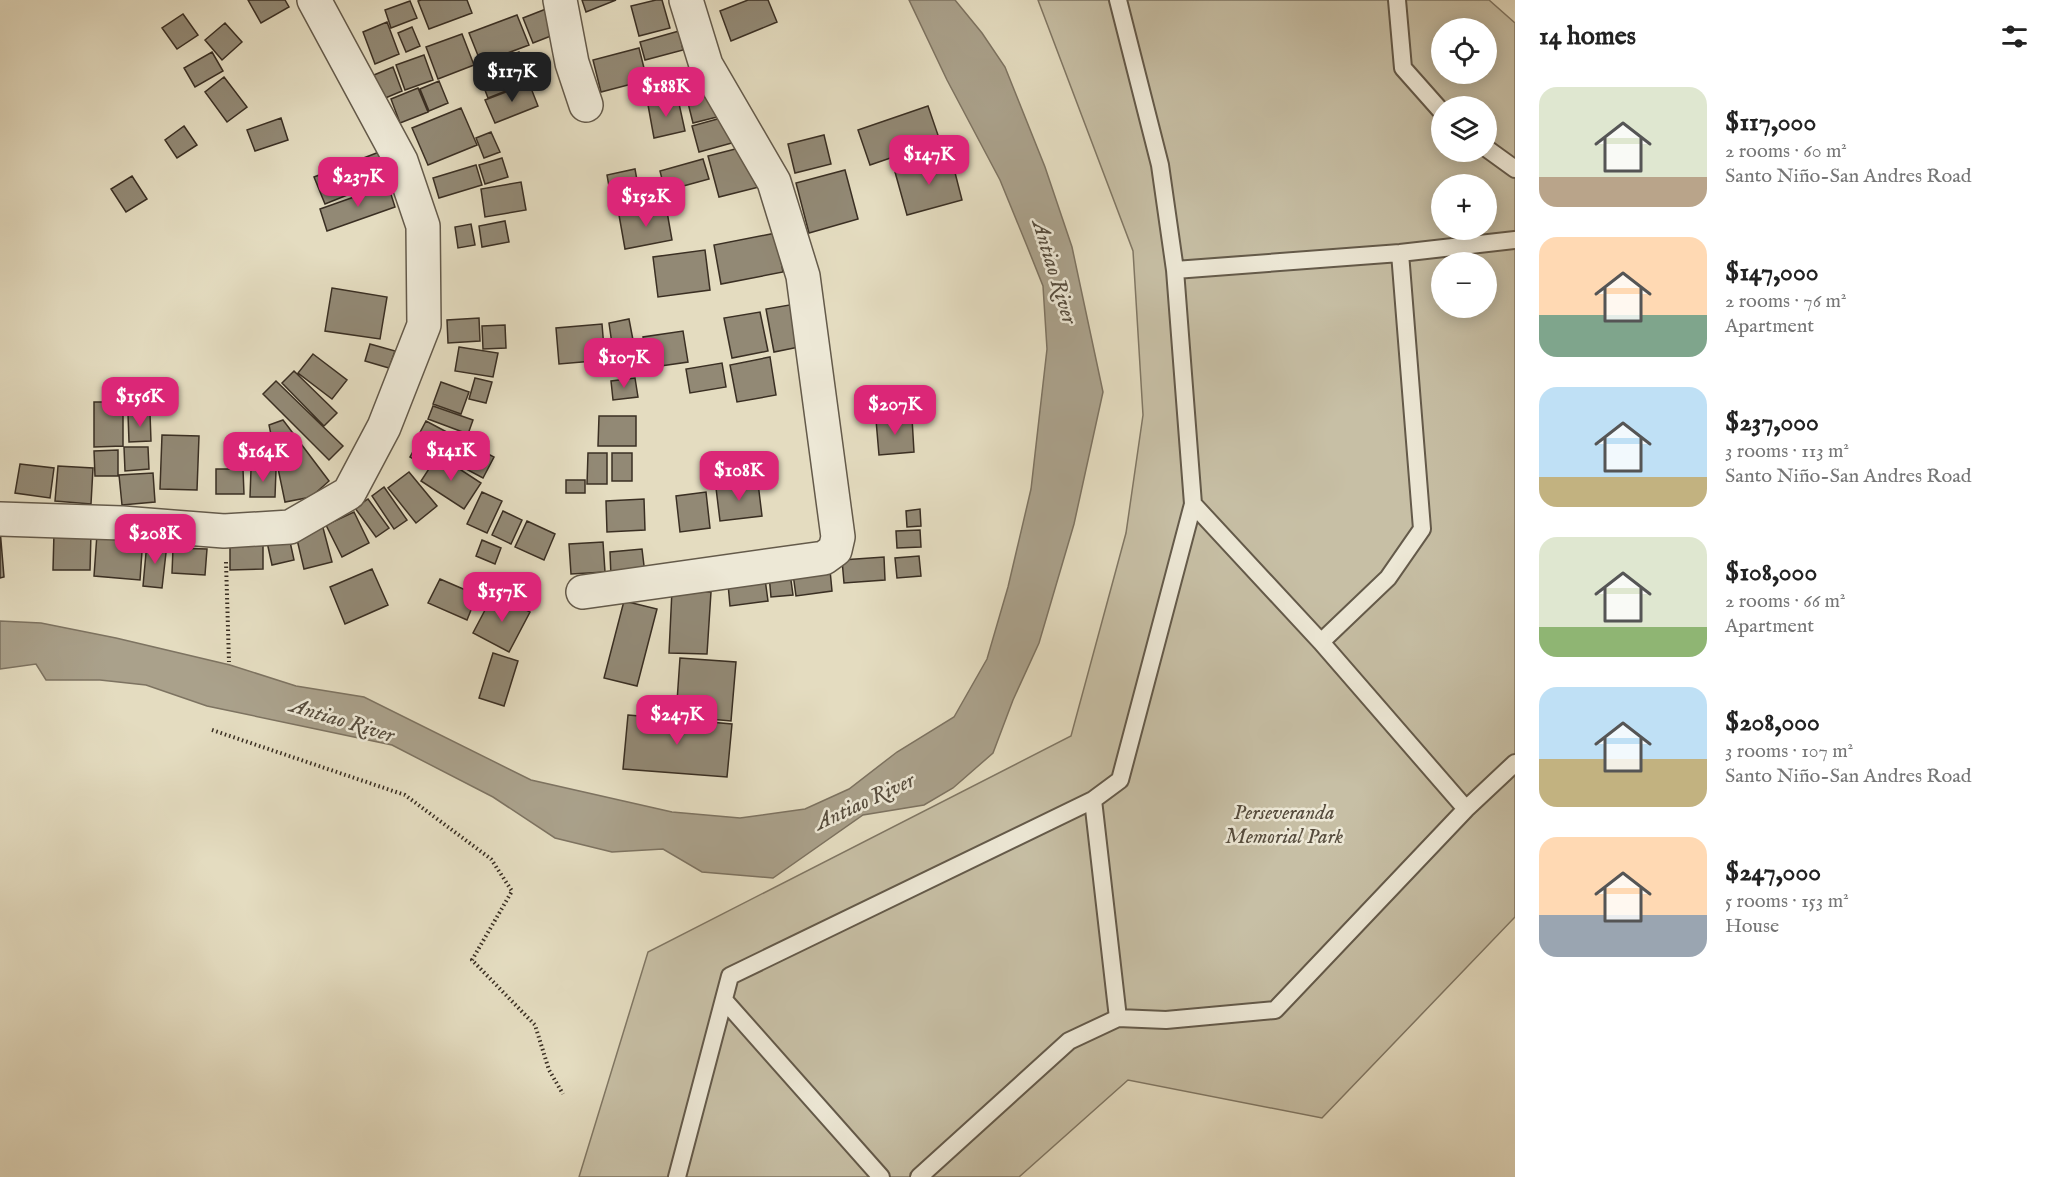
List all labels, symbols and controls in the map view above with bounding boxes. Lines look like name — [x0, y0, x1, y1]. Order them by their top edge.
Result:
map controls — [1431, 18, 1497, 318]
button: locate — [1431, 18, 1497, 84]
text: 14 homes — [1539, 20, 1636, 53]
icon: filters — [1998, 20, 2031, 53]
pin: $117K — [470, 52, 554, 103]
text: $117K — [487, 59, 537, 84]
pin: $188K — [624, 67, 708, 118]
text: $188K — [642, 74, 690, 99]
button: layers — [1431, 96, 1497, 162]
text: $117,000 — [1725, 106, 1816, 139]
icon: home — [1587, 111, 1659, 183]
pin: $147K — [887, 135, 971, 186]
text: 2 rooms · 60 m² — [1725, 139, 1847, 164]
text: $147K — [903, 142, 955, 167]
pin: $237K — [316, 157, 400, 208]
text: $237K — [332, 164, 384, 189]
text: Santo Niño-San Andres Road — [1725, 164, 1972, 189]
button: + — [1431, 174, 1497, 240]
pin: $152K — [604, 177, 688, 228]
text: $152K — [621, 184, 671, 209]
water label: Antiao River — [1024, 215, 1084, 329]
button: − — [1431, 252, 1497, 318]
text: $147,000 — [1725, 256, 1818, 289]
icon: home — [1587, 261, 1659, 333]
text: 2 rooms · 76 m² — [1725, 289, 1846, 314]
text: Apartment — [1725, 314, 1814, 339]
pin: $107K — [582, 338, 666, 389]
text: $107K — [598, 345, 650, 370]
pin: $156K — [98, 377, 182, 428]
text: $156K — [116, 384, 164, 409]
pin: $207K — [853, 385, 937, 436]
text: $207K — [868, 392, 922, 417]
text: $237,000 — [1725, 406, 1819, 439]
icon: home — [1587, 411, 1659, 483]
pin: $141K — [409, 431, 493, 482]
pin: $164K — [221, 432, 305, 483]
text: $141K — [426, 438, 476, 463]
text: $164K — [237, 439, 289, 464]
text: 3 rooms · 113 m² — [1725, 439, 1849, 464]
pin: $108K — [697, 451, 781, 502]
text: $108K — [714, 458, 764, 483]
text: Santo Niño-San Andres Road — [1725, 464, 1972, 489]
pin: $208K — [113, 514, 197, 565]
text: $208K — [129, 521, 181, 546]
text: $108,000 — [1725, 556, 1817, 589]
icon: home — [1587, 561, 1659, 633]
pin: $157K — [460, 572, 544, 623]
text: $157K — [477, 579, 527, 604]
text: 2 rooms · 66 m² — [1725, 589, 1846, 614]
text: Apartment — [1725, 614, 1814, 639]
water label: Antiao River — [285, 691, 399, 751]
pin: $247K — [635, 695, 719, 746]
text: $247K — [650, 702, 704, 727]
text: $208,000 — [1725, 706, 1820, 739]
icon: home — [1587, 711, 1659, 783]
text: 3 rooms · 107 m² — [1725, 739, 1853, 764]
text: Santo Niño-San Andres Road — [1725, 764, 1972, 789]
water label: Antiao River — [809, 766, 921, 838]
park label: Perseveranda Memorial Park — [1225, 800, 1344, 851]
text: $247,000 — [1725, 856, 1821, 889]
icon: home — [1587, 861, 1659, 933]
text: 5 rooms · 153 m² — [1725, 889, 1849, 914]
text: House — [1725, 914, 1779, 939]

